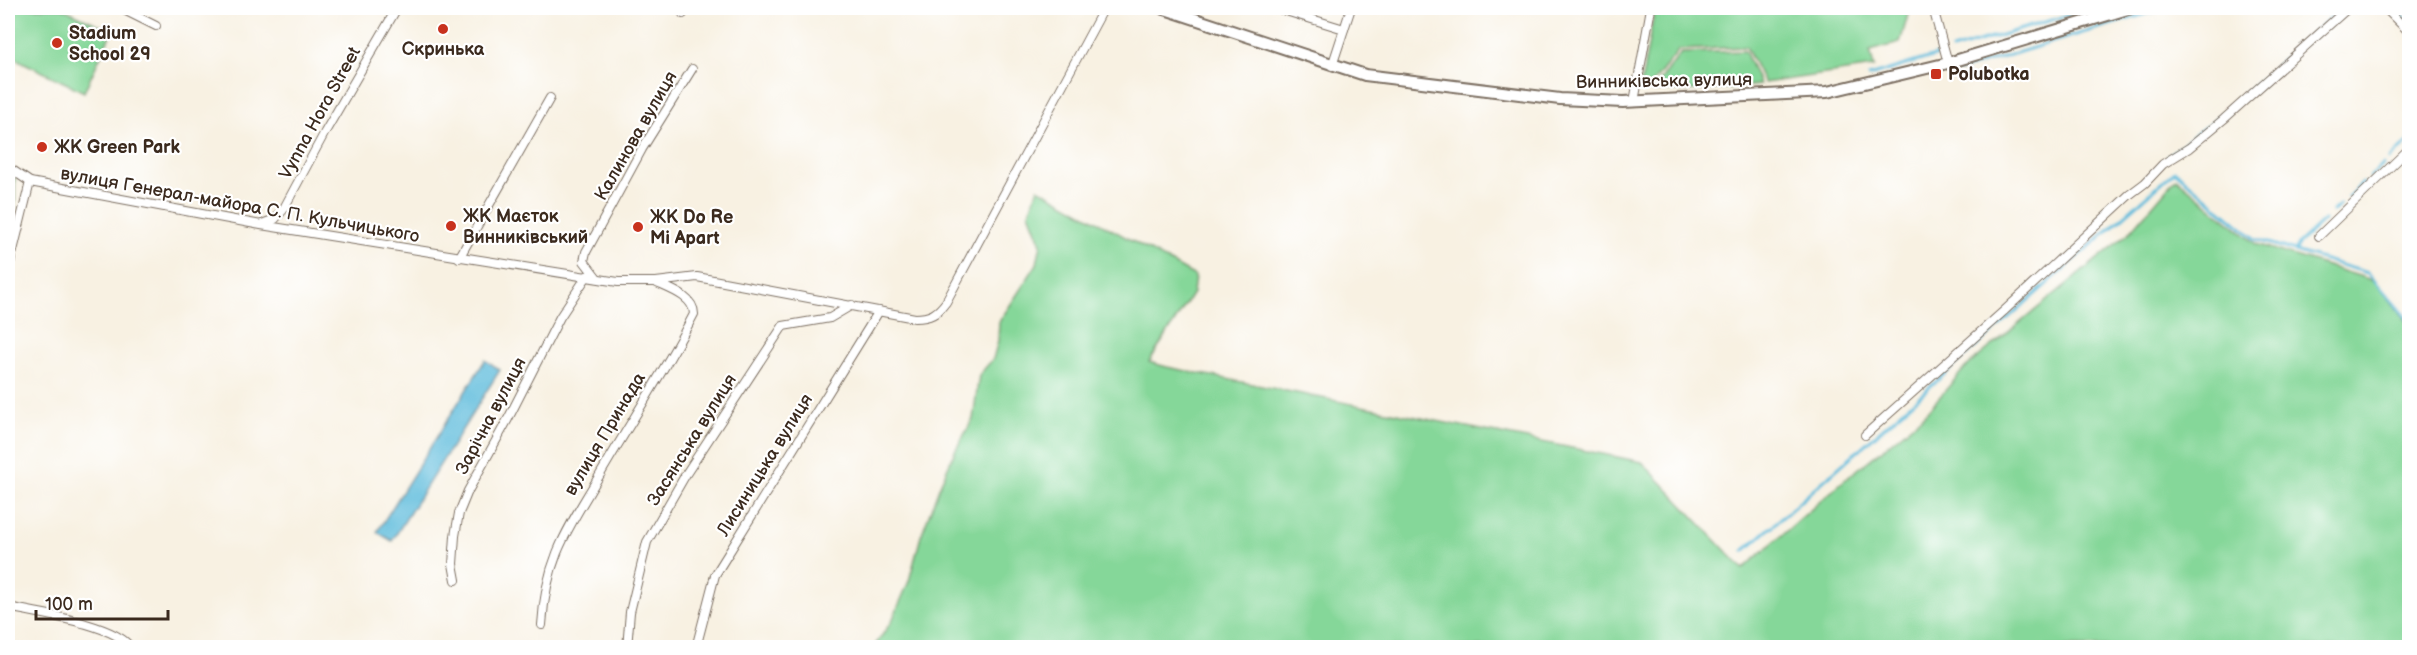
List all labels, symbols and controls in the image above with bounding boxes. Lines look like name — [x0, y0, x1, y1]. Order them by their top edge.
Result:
marker: Скринька — [436, 22, 450, 36]
place label: Stadium School 29 — [69, 23, 151, 65]
marker: Stadium School 29 — [50, 36, 64, 50]
place label: Скринька — [402, 39, 485, 60]
street label: Vynna Hora Street — [275, 43, 365, 183]
place label: Polubotka — [1948, 64, 2030, 85]
marker: Polubotka — [1929, 67, 1943, 81]
street label: Калинова вулиця — [591, 68, 681, 204]
street label: Винниківська вулиця — [1576, 69, 1752, 93]
place label: ЖК Green Park — [54, 137, 180, 158]
marker: ЖК Green Park — [35, 140, 49, 154]
street label: вулиця Генерал-майора С. П. Кульчицького — [59, 163, 421, 247]
place label: ЖК Маєток Винниківський — [463, 206, 588, 248]
place label: ЖК Do Re Mi Apart — [650, 207, 733, 249]
marker: ЖК Маєток Винниківський — [444, 219, 458, 233]
marker: ЖК Do Re Mi Apart — [631, 220, 645, 234]
street label: Зарічна вулиця — [451, 354, 531, 478]
street label: вулиця Принада — [560, 368, 650, 499]
street label: Засянська вулиця — [643, 370, 741, 510]
street label: Лисиницька вулиця — [712, 390, 817, 541]
scale bar — [36, 583, 168, 621]
text: 100 m — [45, 594, 93, 615]

